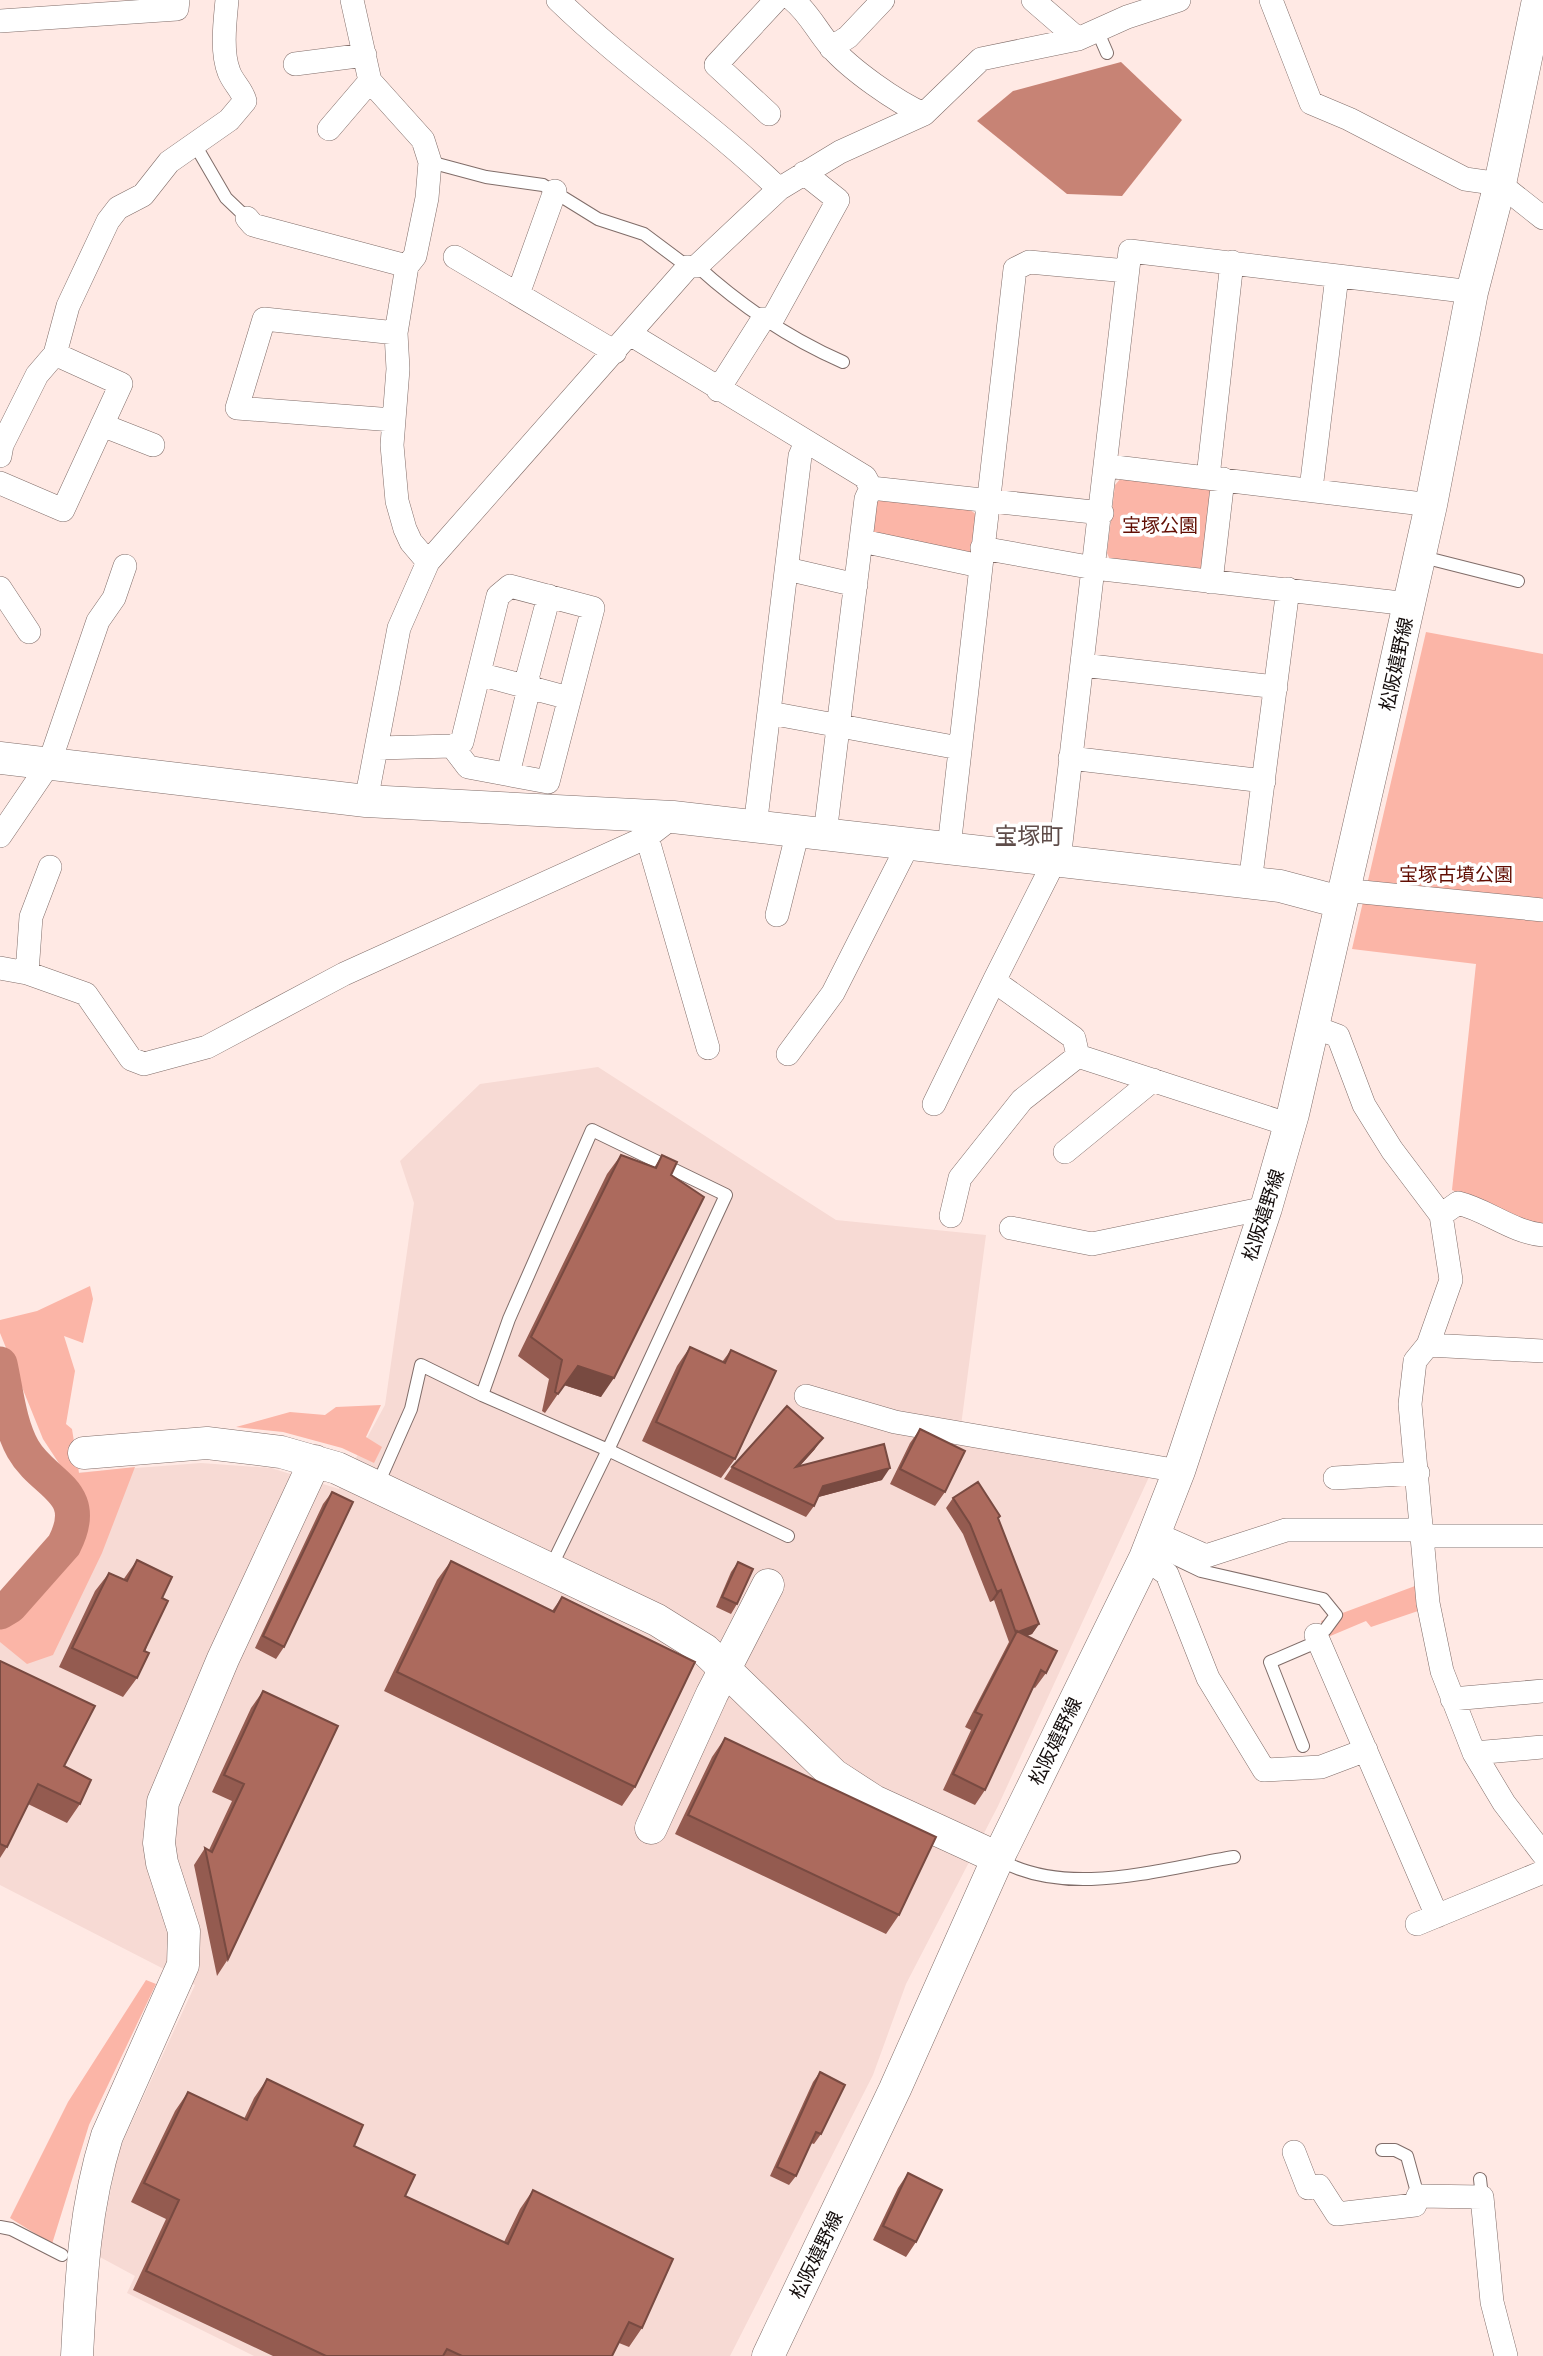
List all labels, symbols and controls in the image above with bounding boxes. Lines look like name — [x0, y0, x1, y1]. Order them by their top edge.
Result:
park label: 宝塚公園 — [1122, 514, 1198, 536]
street label: 松阪嬉野線 — [1375, 615, 1417, 713]
district label: 宝塚町 — [995, 822, 1064, 849]
park label: 宝塚古墳公園 — [1399, 863, 1513, 885]
street label: 松阪嬉野線 — [1238, 1166, 1288, 1264]
street label: 松阪嬉野線 — [1024, 1693, 1086, 1789]
street label: 松阪嬉野線 — [785, 2207, 847, 2303]

